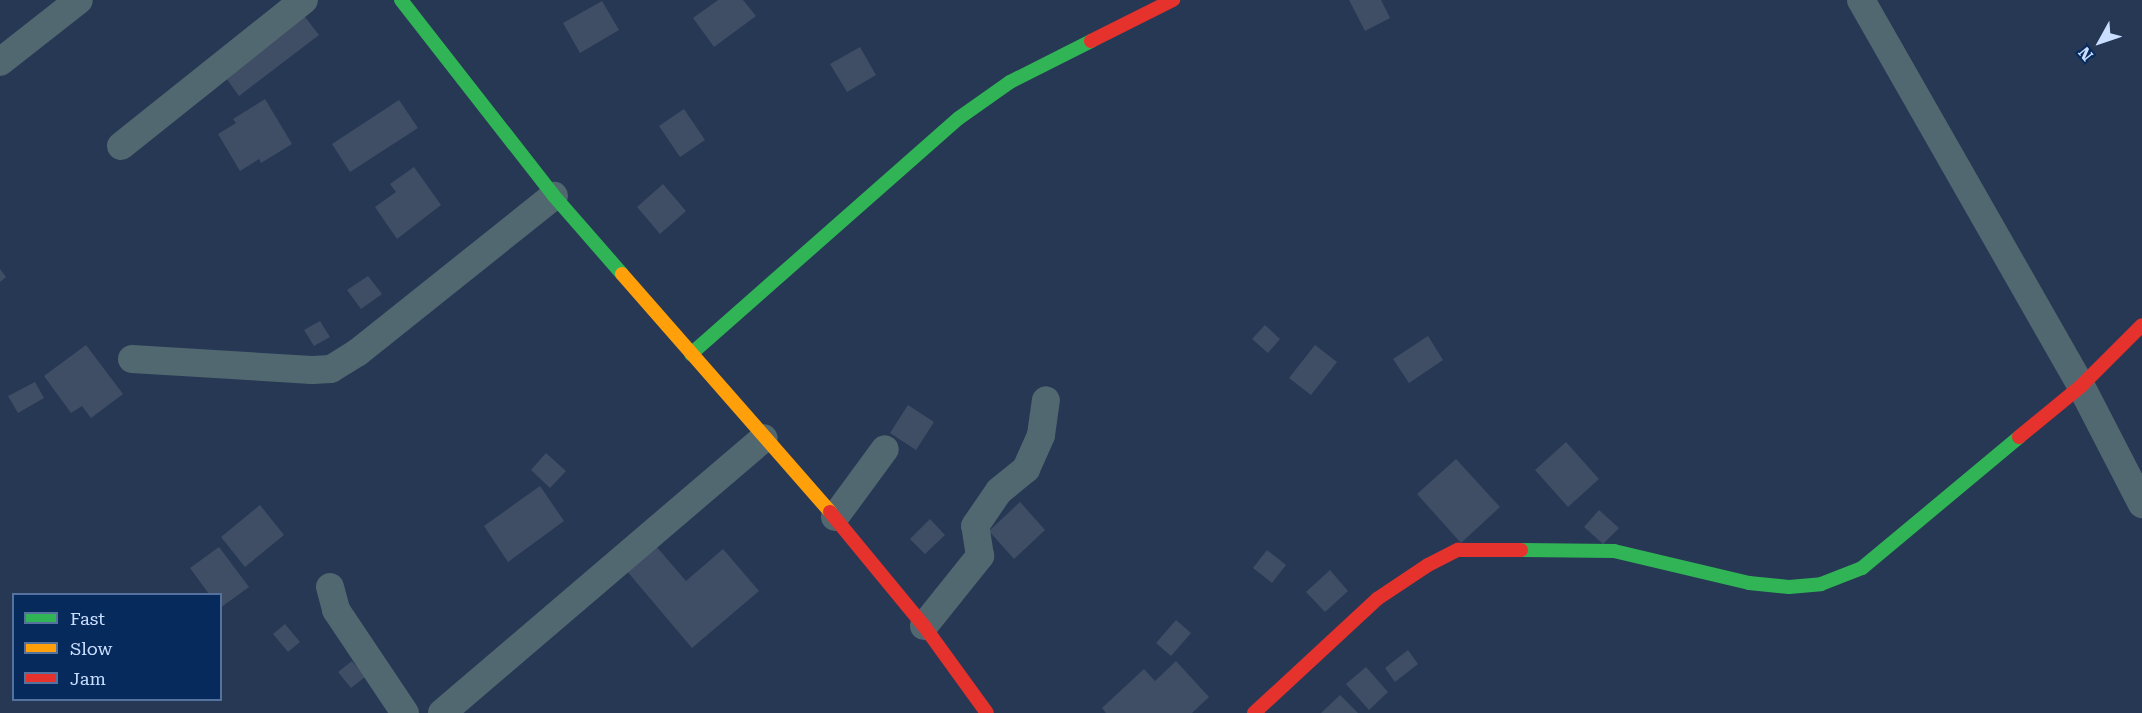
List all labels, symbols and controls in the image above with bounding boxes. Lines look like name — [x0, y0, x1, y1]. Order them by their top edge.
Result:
north arrow — [2070, 12, 2130, 72]
text: N — [2075, 43, 2097, 65]
legend — [12, 593, 222, 701]
text: Fast — [70, 608, 105, 629]
text: Slow — [70, 638, 112, 659]
text: Jam — [70, 668, 106, 689]

